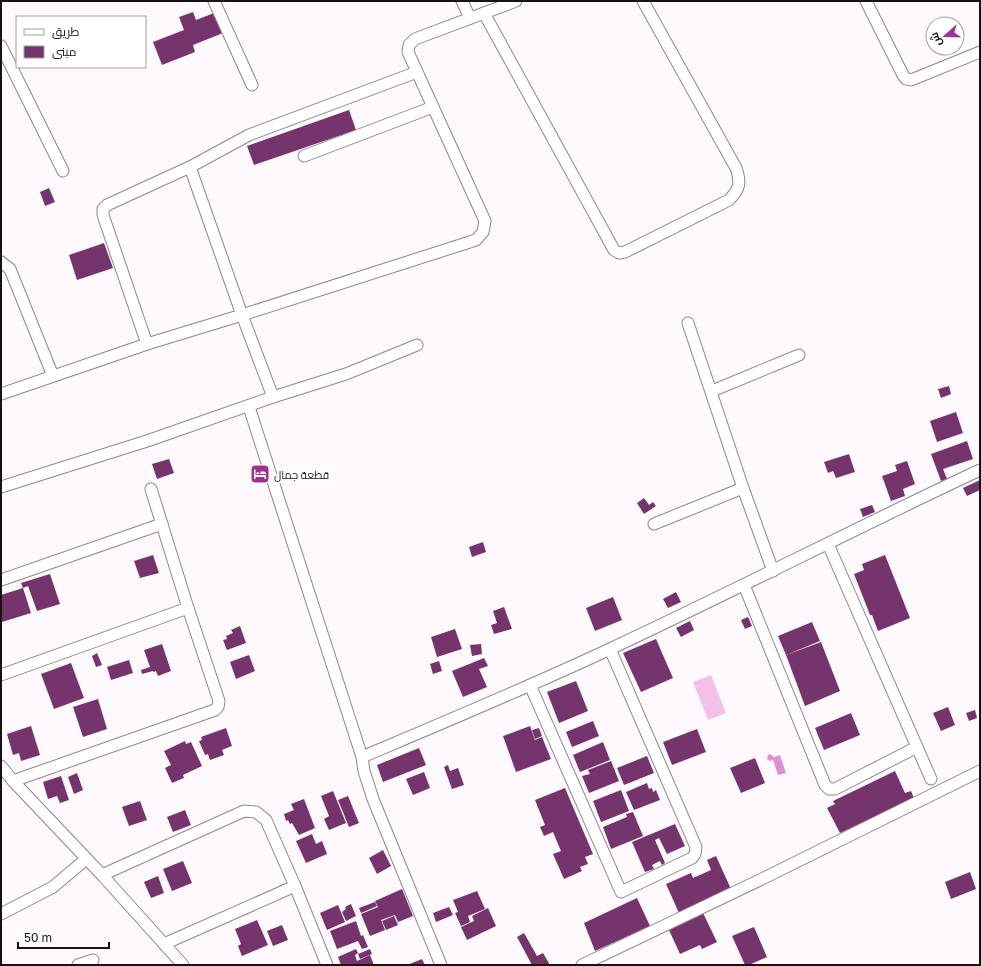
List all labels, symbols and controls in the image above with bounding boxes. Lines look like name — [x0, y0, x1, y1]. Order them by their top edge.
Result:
legend — [16, 16, 146, 68]
north arrow — [925, 16, 965, 56]
text: طريق — [52, 24, 80, 39]
text: ش — [927, 30, 945, 48]
text: مبنى — [52, 44, 77, 59]
hotel icon: قطعة جمال — [249, 463, 271, 485]
place label: قطعة جمال — [274, 468, 329, 482]
scale bar — [18, 924, 109, 950]
text: 50 m — [24, 930, 52, 945]

